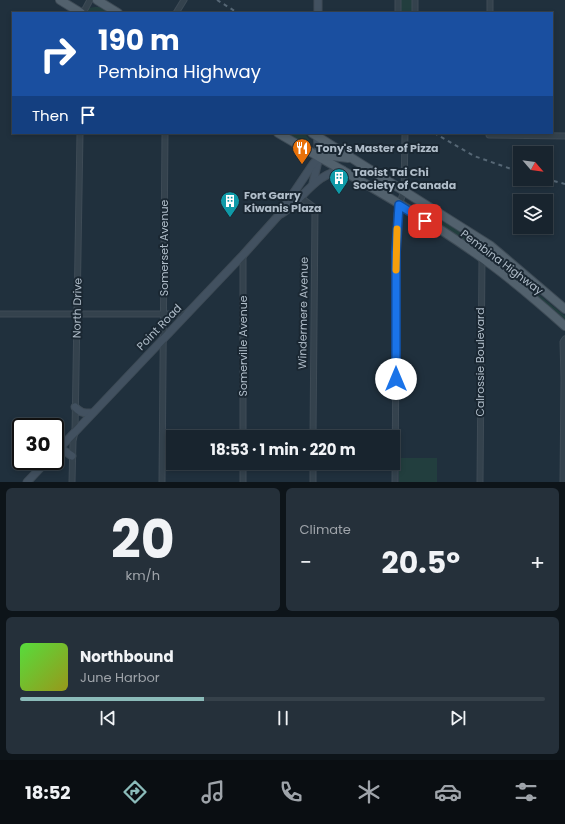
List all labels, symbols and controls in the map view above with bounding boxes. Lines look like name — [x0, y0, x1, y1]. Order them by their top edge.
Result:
text: 190 m — [98, 21, 180, 60]
icon: right — [32, 28, 84, 80]
text: Pembina Highway — [98, 59, 261, 84]
icon: arrive — [77, 104, 99, 126]
text: Then — [32, 105, 69, 126]
restaurant icon: Tony's Master of Pizza — [291, 137, 313, 165]
place label: Tony's Master of Pizza — [316, 140, 439, 156]
north arrow — [513, 146, 553, 186]
map controls — [513, 146, 553, 234]
place label: Taoist Tai Chi Society of Canada — [353, 164, 456, 193]
building icon: Taoist Tai Chi Society of Canada — [328, 167, 350, 195]
place label: Fort Garry Kiwanis Plaza — [244, 187, 322, 216]
building icon: Fort Garry Kiwanis Plaza — [219, 190, 241, 218]
button: layers — [513, 194, 553, 234]
street label: Somerset Avenue — [156, 200, 172, 296]
pin — [408, 204, 442, 238]
icon: arrive — [414, 210, 436, 232]
street label: Pembina Highway — [457, 226, 547, 299]
street label: Windermere Avenue — [294, 257, 312, 369]
street label: North Drive — [68, 277, 86, 338]
street label: Somerville Avenue — [235, 295, 251, 397]
street label: Point Road — [133, 300, 185, 354]
street label: Calrossie Boulevard — [472, 307, 488, 417]
position arrow — [375, 358, 417, 400]
speed limit sign: 30 — [12, 418, 64, 470]
text: 18:53 · 1 min · 220 m — [210, 439, 356, 460]
text: 20 — [111, 503, 175, 576]
text: Climate — [300, 520, 351, 539]
text: 20.5° — [382, 541, 460, 584]
text: − — [300, 547, 312, 578]
text: + — [530, 547, 545, 578]
text: km/h — [125, 566, 160, 585]
text: Northbound — [80, 646, 174, 667]
text: June Harbor — [80, 668, 160, 687]
icon: previous — [97, 707, 119, 729]
icon: pause — [272, 707, 294, 729]
icon: next — [447, 707, 469, 729]
icon: directions — [121, 778, 149, 806]
icon: music — [199, 778, 227, 806]
icon: phone — [277, 778, 305, 806]
icon: climate — [355, 778, 383, 806]
icon: car — [434, 778, 462, 806]
icon: filters — [512, 778, 540, 806]
text: 18:52 — [25, 780, 71, 805]

